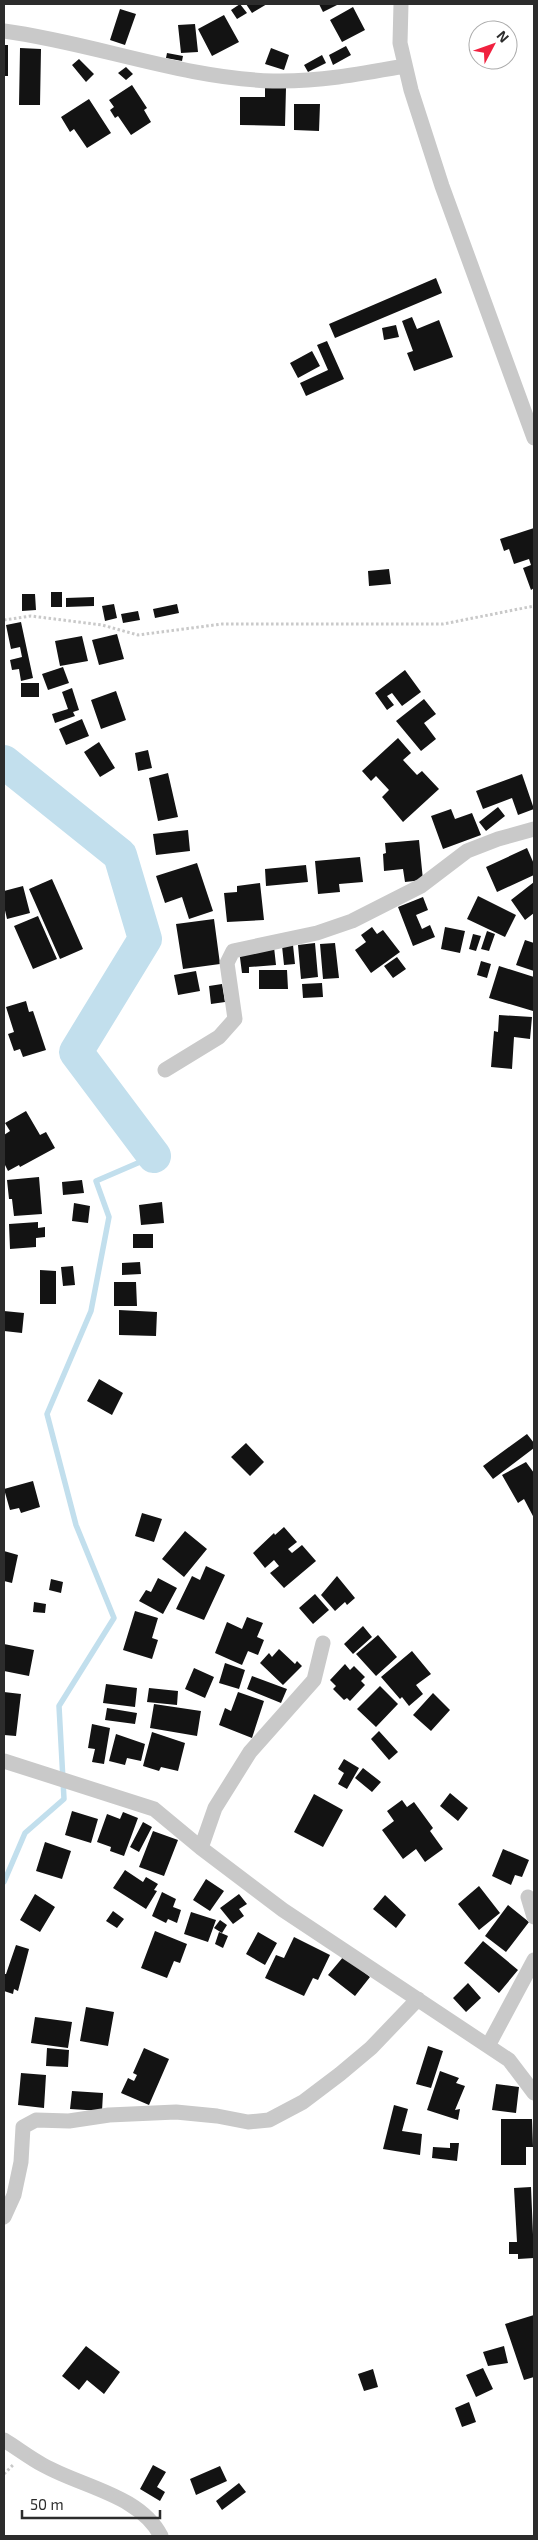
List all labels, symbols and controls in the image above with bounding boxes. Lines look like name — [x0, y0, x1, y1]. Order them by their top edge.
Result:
north arrow — [468, 20, 518, 70]
text: N — [493, 27, 513, 46]
scale bar — [22, 2488, 160, 2520]
text: 50 m — [30, 2495, 64, 2513]

